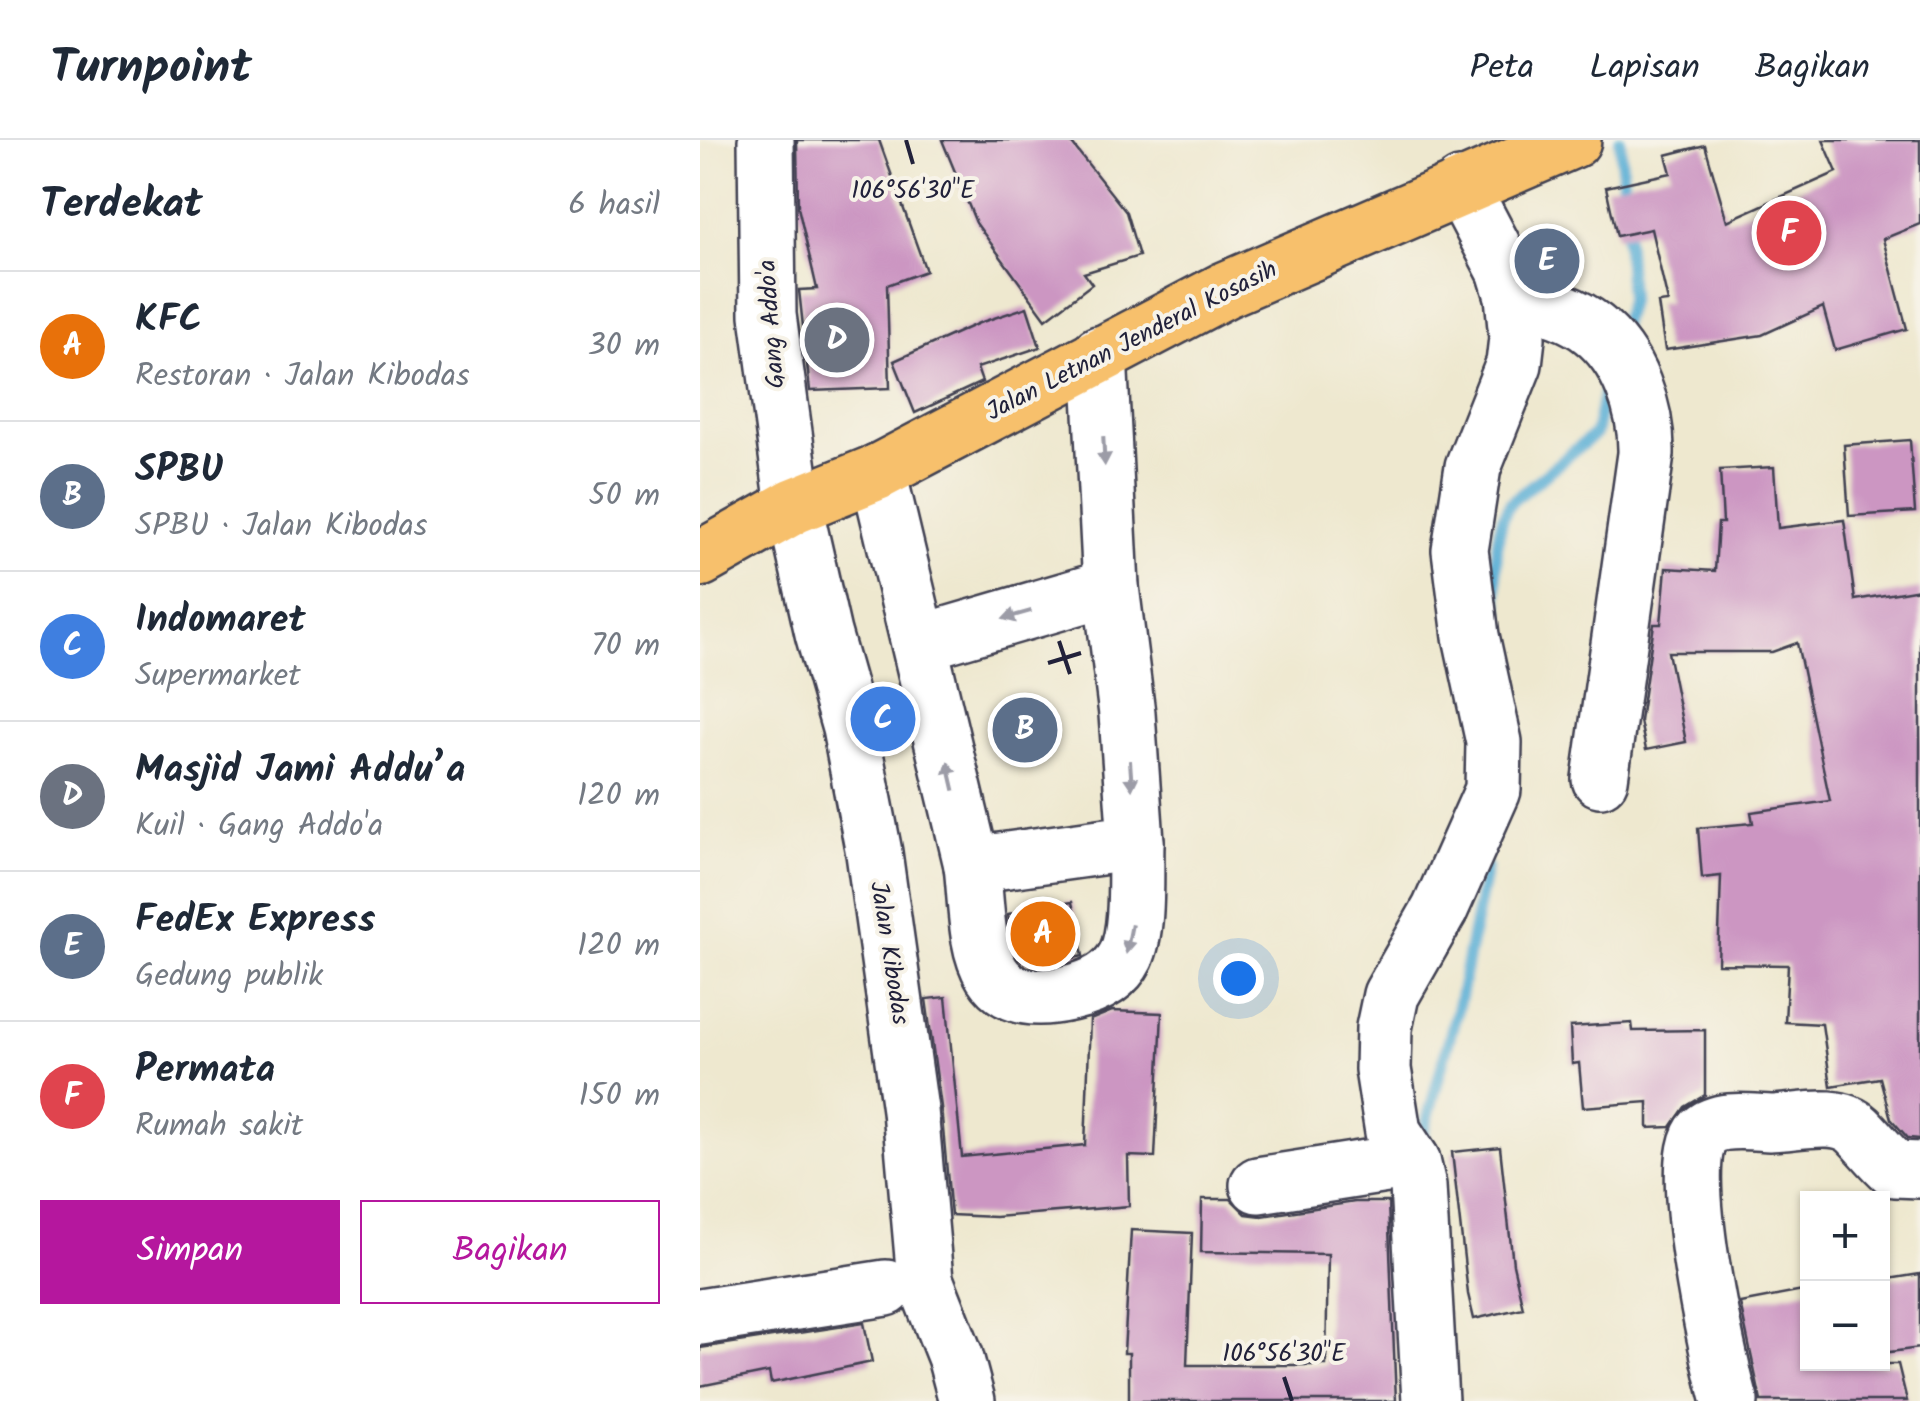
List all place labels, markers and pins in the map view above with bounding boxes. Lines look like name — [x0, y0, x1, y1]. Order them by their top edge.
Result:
pin: F — [1756, 196, 1822, 270]
pin: E — [1514, 224, 1580, 298]
pin: D — [804, 302, 870, 378]
pin: C — [850, 682, 916, 756]
pin: B — [992, 692, 1058, 768]
pin: A — [1010, 896, 1076, 972]

